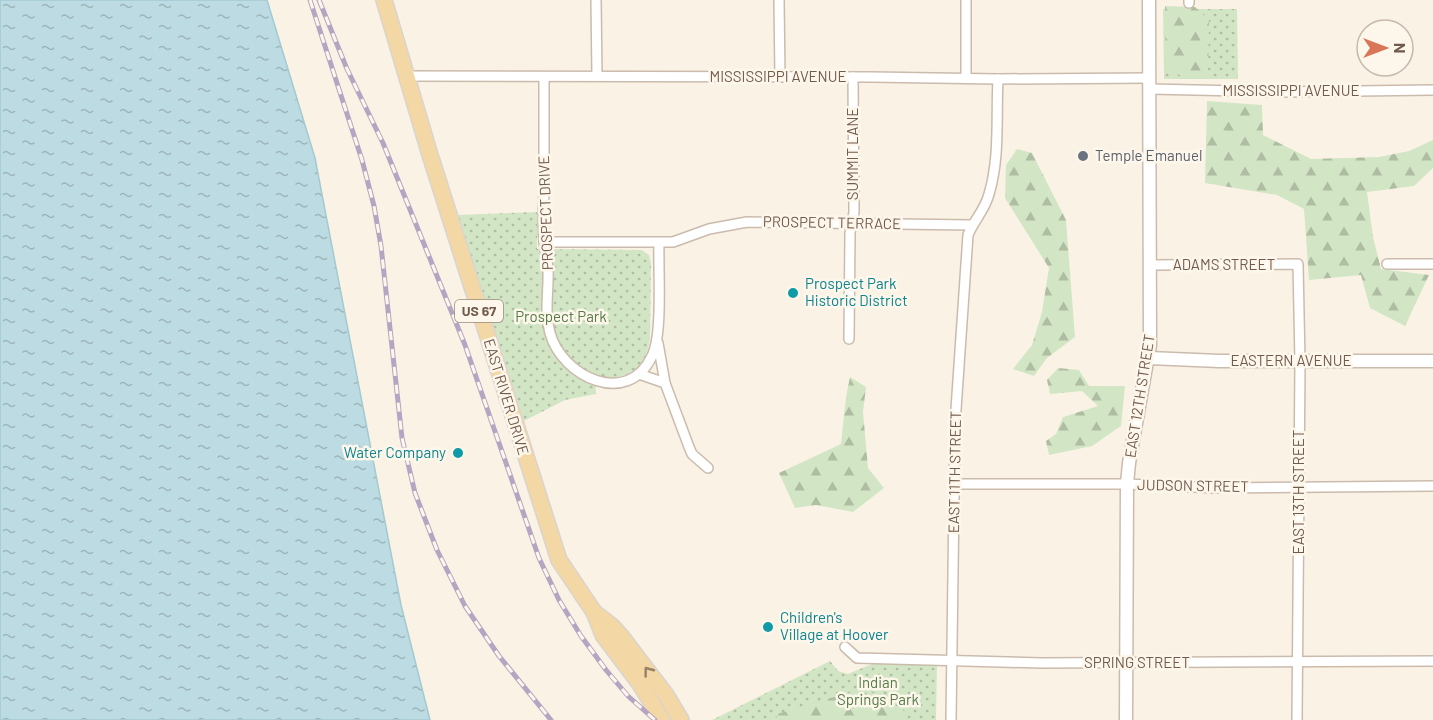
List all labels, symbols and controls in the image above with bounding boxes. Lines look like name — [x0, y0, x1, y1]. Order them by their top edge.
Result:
north arrow — [1355, 18, 1415, 78]
text: N — [1391, 43, 1410, 53]
street label: MISSISSIPPI AVENUE — [709, 67, 847, 85]
street label: MISSISSIPPI AVENUE — [1222, 81, 1360, 99]
street label: SUMMIT LANE — [843, 108, 861, 200]
place label: Temple Emanuel — [1095, 146, 1202, 164]
marker: Temple Emanuel — [1076, 149, 1090, 163]
street label: PROSPECT DRIVE — [534, 155, 556, 271]
street label: PROSPECT TERRACE — [763, 212, 901, 232]
street label: ADAMS STREET — [1173, 255, 1275, 273]
place label: Prospect Park Historic District — [805, 274, 908, 309]
marker: Prospect Park Historic District — [786, 286, 800, 300]
road number: US 67 — [455, 300, 503, 322]
park label: Prospect Park — [515, 307, 607, 325]
street label: EAST 12TH STREET — [1120, 333, 1158, 459]
street label: EAST RIVER DRIVE — [481, 336, 533, 457]
street label: EASTERN AVENUE — [1230, 351, 1352, 369]
street label: EAST 11TH STREET — [944, 411, 964, 533]
street label: EAST 13TH STREET — [1289, 430, 1307, 554]
place label: Water Company — [344, 443, 446, 461]
marker: Water Company — [451, 446, 465, 460]
street label: JUDSON STREET — [1137, 475, 1249, 495]
place label: Children's Village at Hoover — [780, 608, 889, 643]
marker: Children's Village at Hoover — [761, 620, 775, 634]
street label: SPRING STREET — [1084, 653, 1190, 671]
one-way arrow — [645, 667, 656, 678]
park label: Indian Springs Park — [837, 673, 919, 708]

